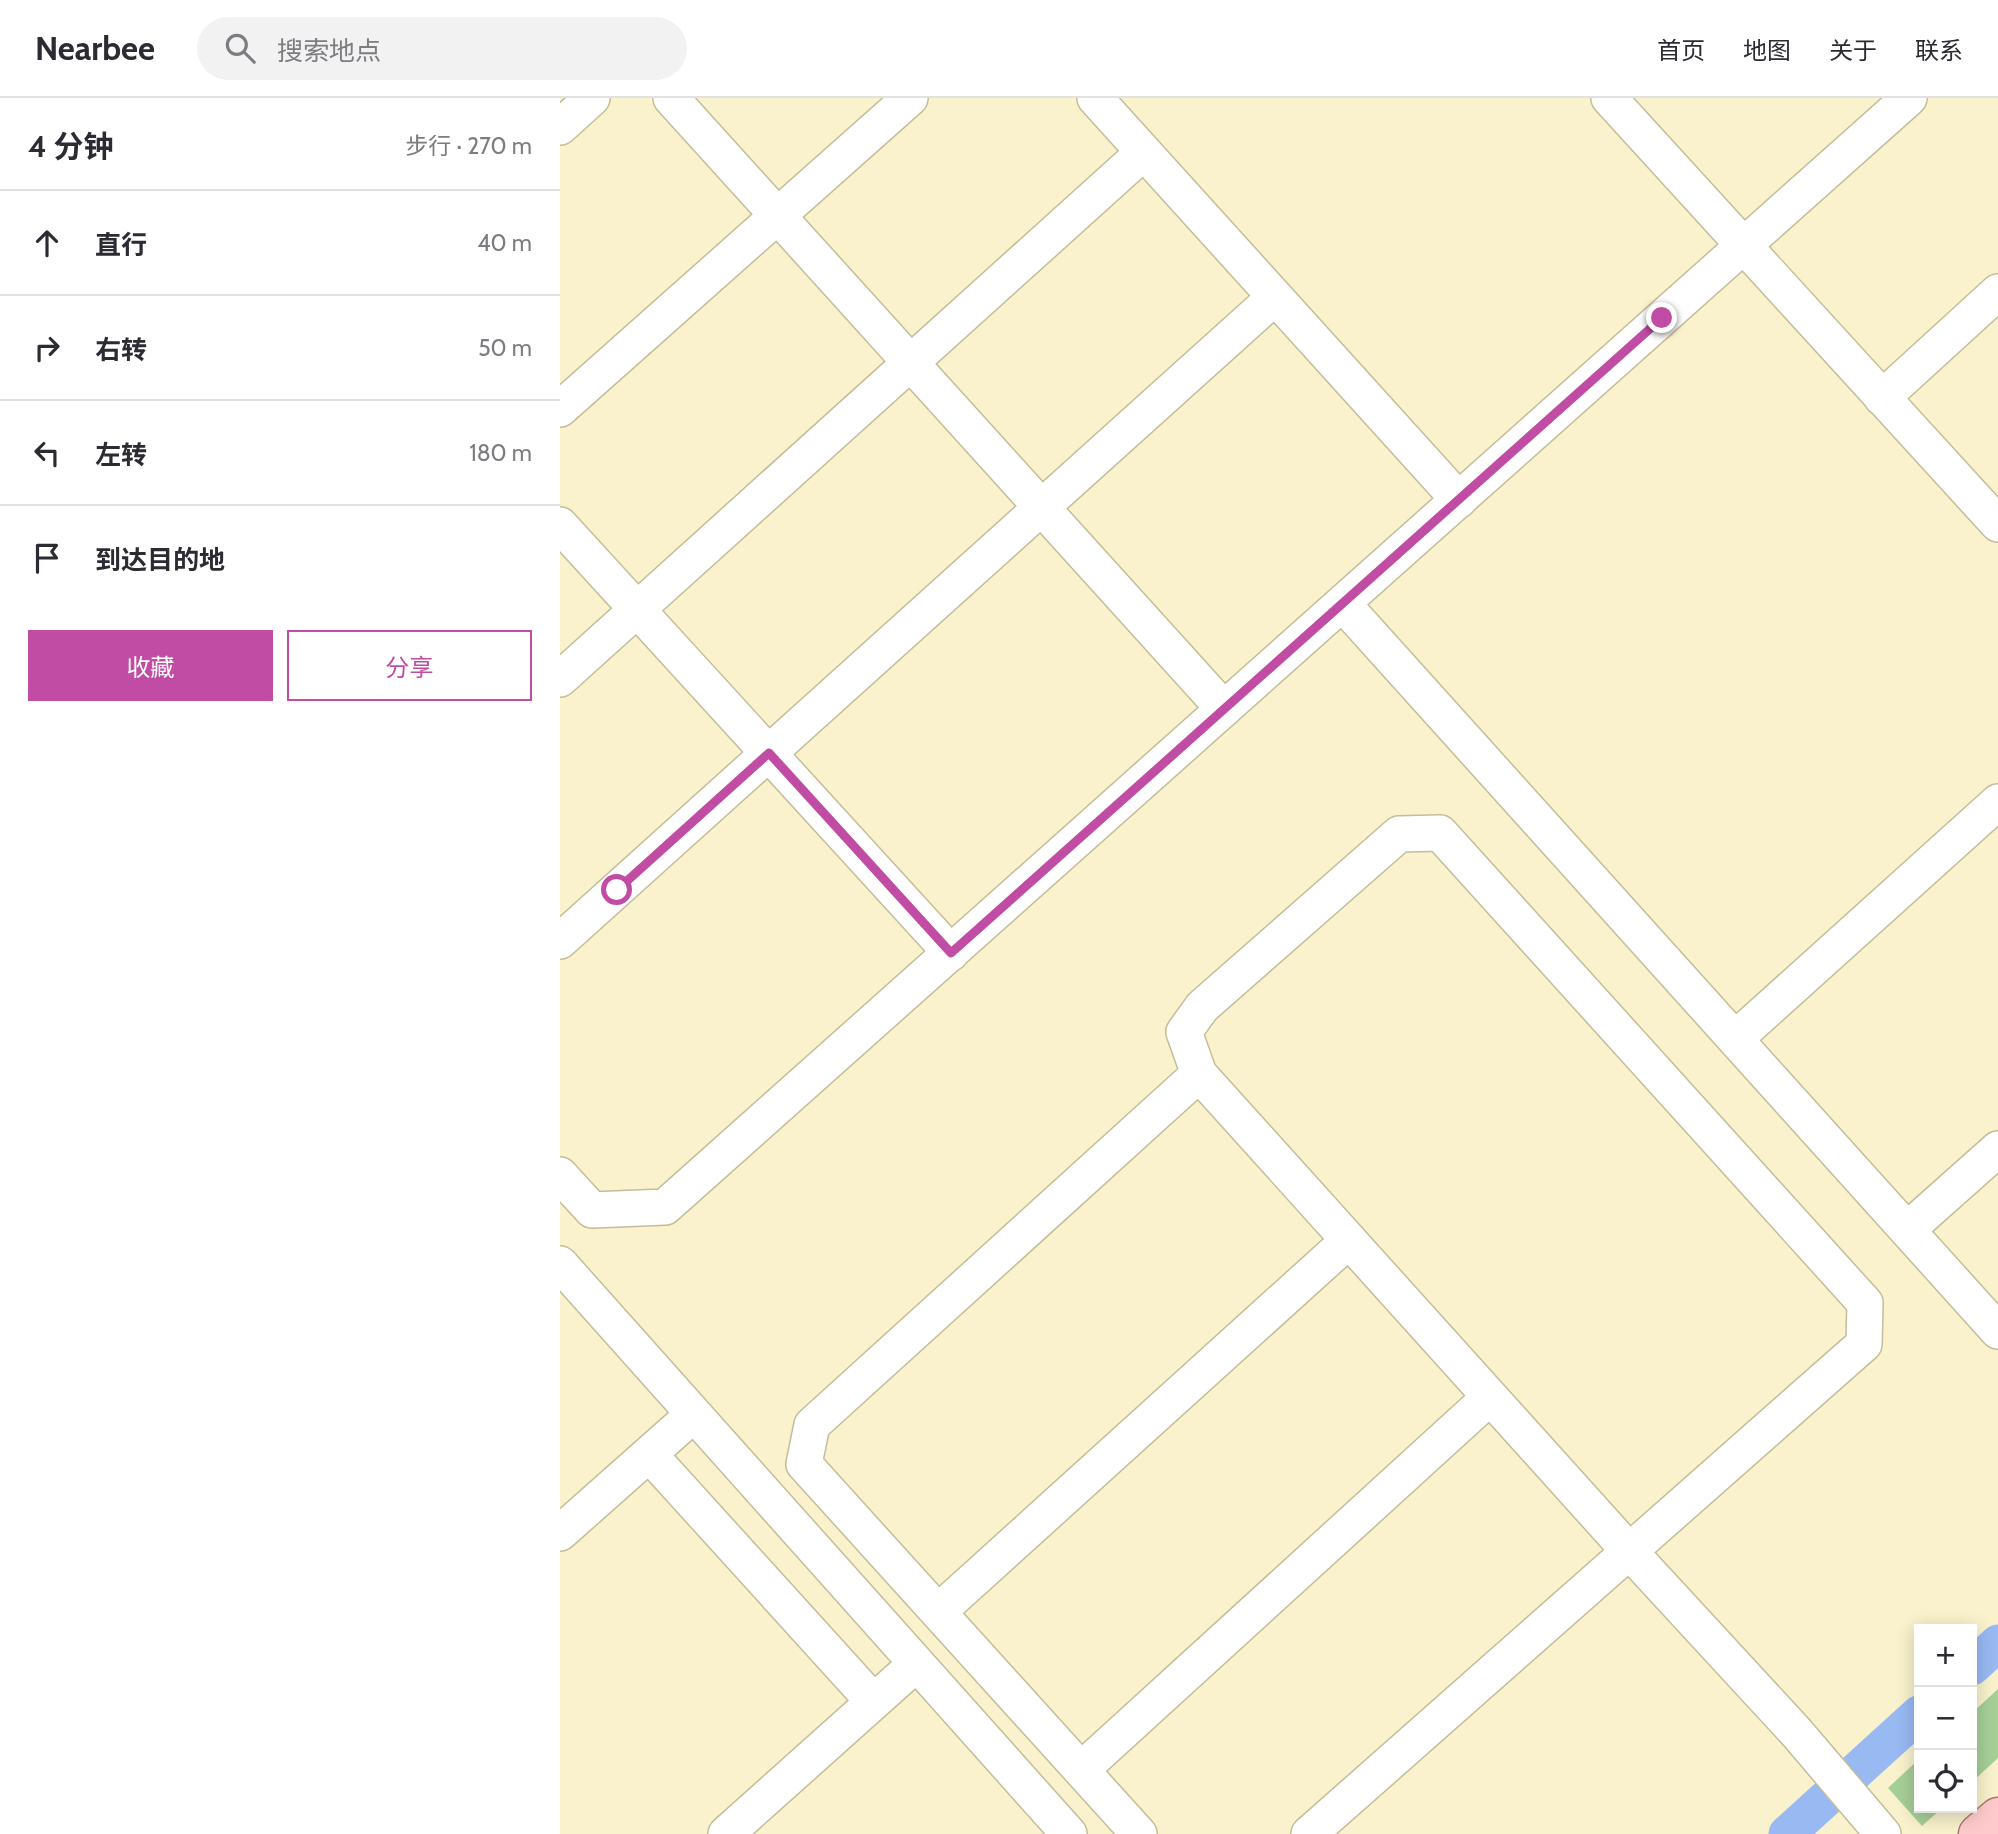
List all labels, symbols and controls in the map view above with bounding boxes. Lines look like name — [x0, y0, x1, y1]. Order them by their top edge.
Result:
search box — [197, 17, 687, 80]
text: Nearbee — [35, 28, 155, 68]
icon: search — [221, 29, 259, 67]
text: 搜索地点 — [277, 35, 381, 67]
text: 首页 — [1657, 36, 1705, 65]
text: 地图 — [1743, 36, 1791, 65]
text: 关于 — [1829, 36, 1877, 65]
text: 联系 — [1915, 36, 1963, 65]
text: 4 分钟 — [28, 128, 113, 165]
text: 步行 · 270 m — [405, 132, 532, 160]
icon: ahead — [28, 224, 66, 262]
text: 直行 — [95, 229, 147, 261]
text: 40 m — [477, 229, 532, 257]
route end — [1646, 302, 1677, 333]
icon: right — [28, 329, 66, 367]
text: 右转 — [95, 334, 147, 366]
text: 50 m — [478, 334, 532, 362]
icon: left — [28, 434, 66, 472]
text: 左转 — [95, 439, 147, 471]
text: 180 m — [469, 439, 532, 467]
icon: arrive — [28, 539, 66, 577]
text: 到达目的地 — [95, 544, 225, 576]
button: 收藏 — [28, 630, 273, 701]
button: 分享 — [287, 630, 532, 701]
route start — [601, 874, 632, 905]
map controls — [1914, 1624, 1977, 1813]
button: + — [1914, 1624, 1977, 1687]
button: − — [1914, 1687, 1977, 1750]
button: locate — [1914, 1750, 1977, 1813]

